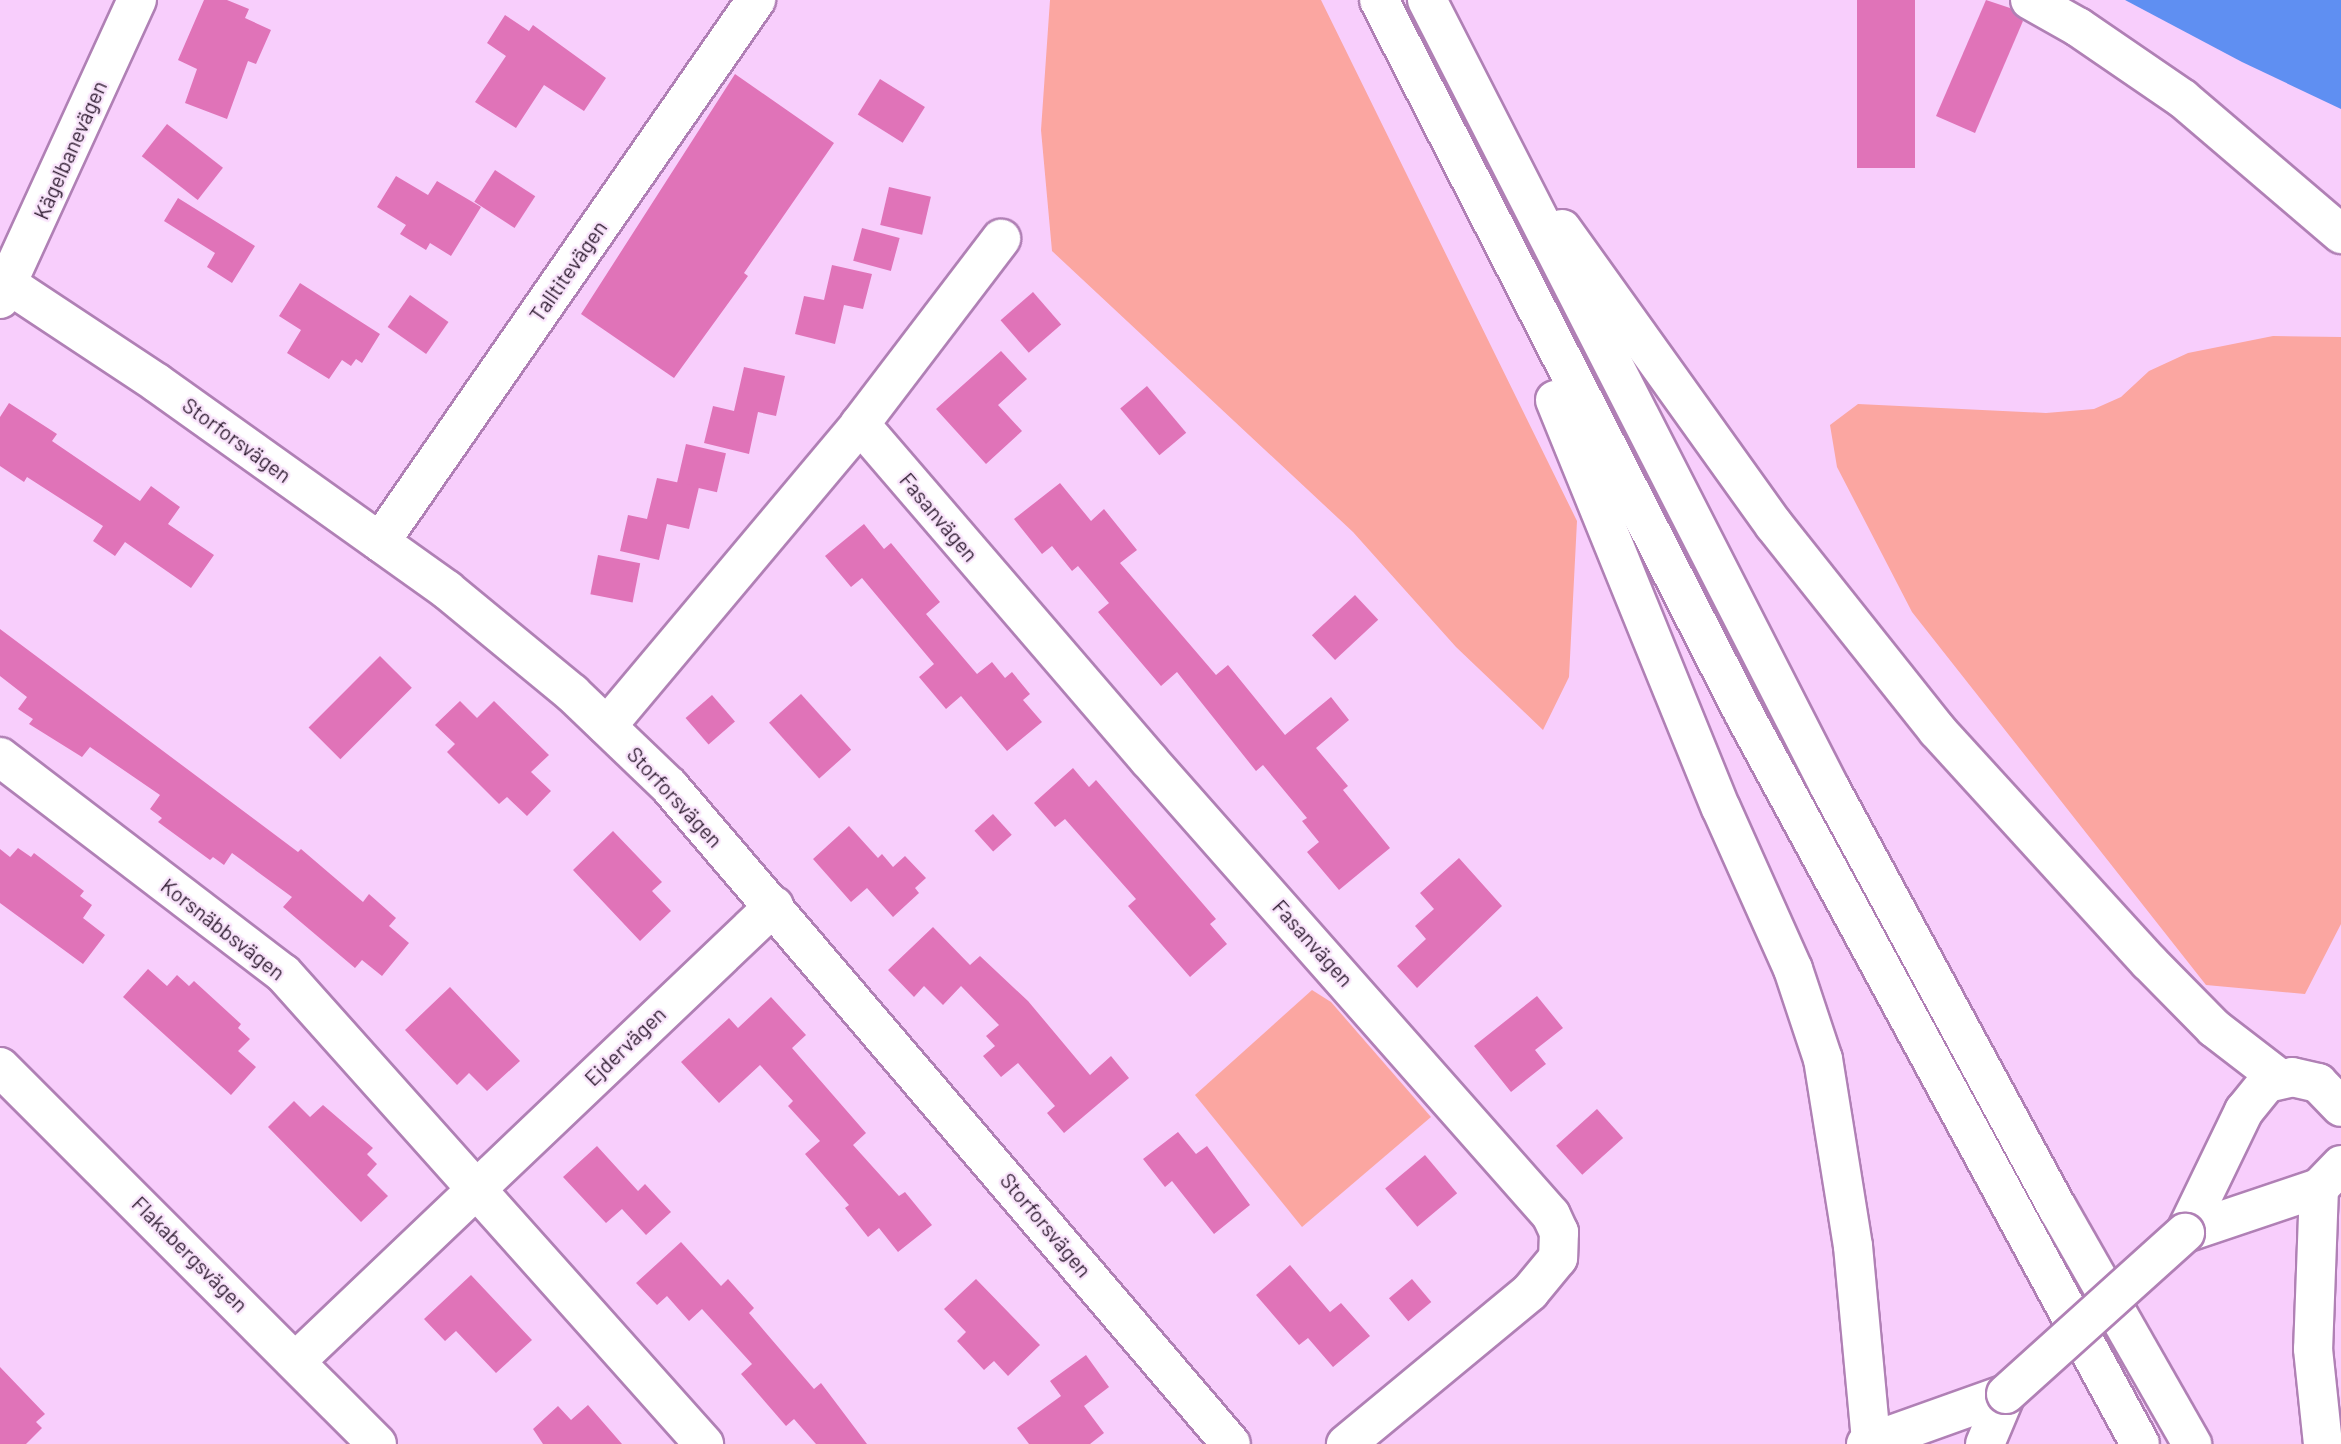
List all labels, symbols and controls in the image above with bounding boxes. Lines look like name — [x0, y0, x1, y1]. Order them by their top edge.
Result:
street label: Kägelbanevägen — [28, 77, 112, 223]
street label: Talltitevägen — [524, 216, 612, 326]
street label: Storforsvägen — [178, 392, 296, 488]
street label: Fasanvägen — [895, 467, 983, 567]
street label: Storforsvägen — [622, 742, 728, 852]
street label: Korsnäbbsvägen — [156, 873, 290, 985]
street label: Fasanvägen — [1267, 894, 1359, 992]
street label: Ejdervägen — [579, 1001, 671, 1091]
street label: Storforsvägen — [995, 1168, 1097, 1282]
street label: Flakabergsvägen — [127, 1191, 253, 1317]

